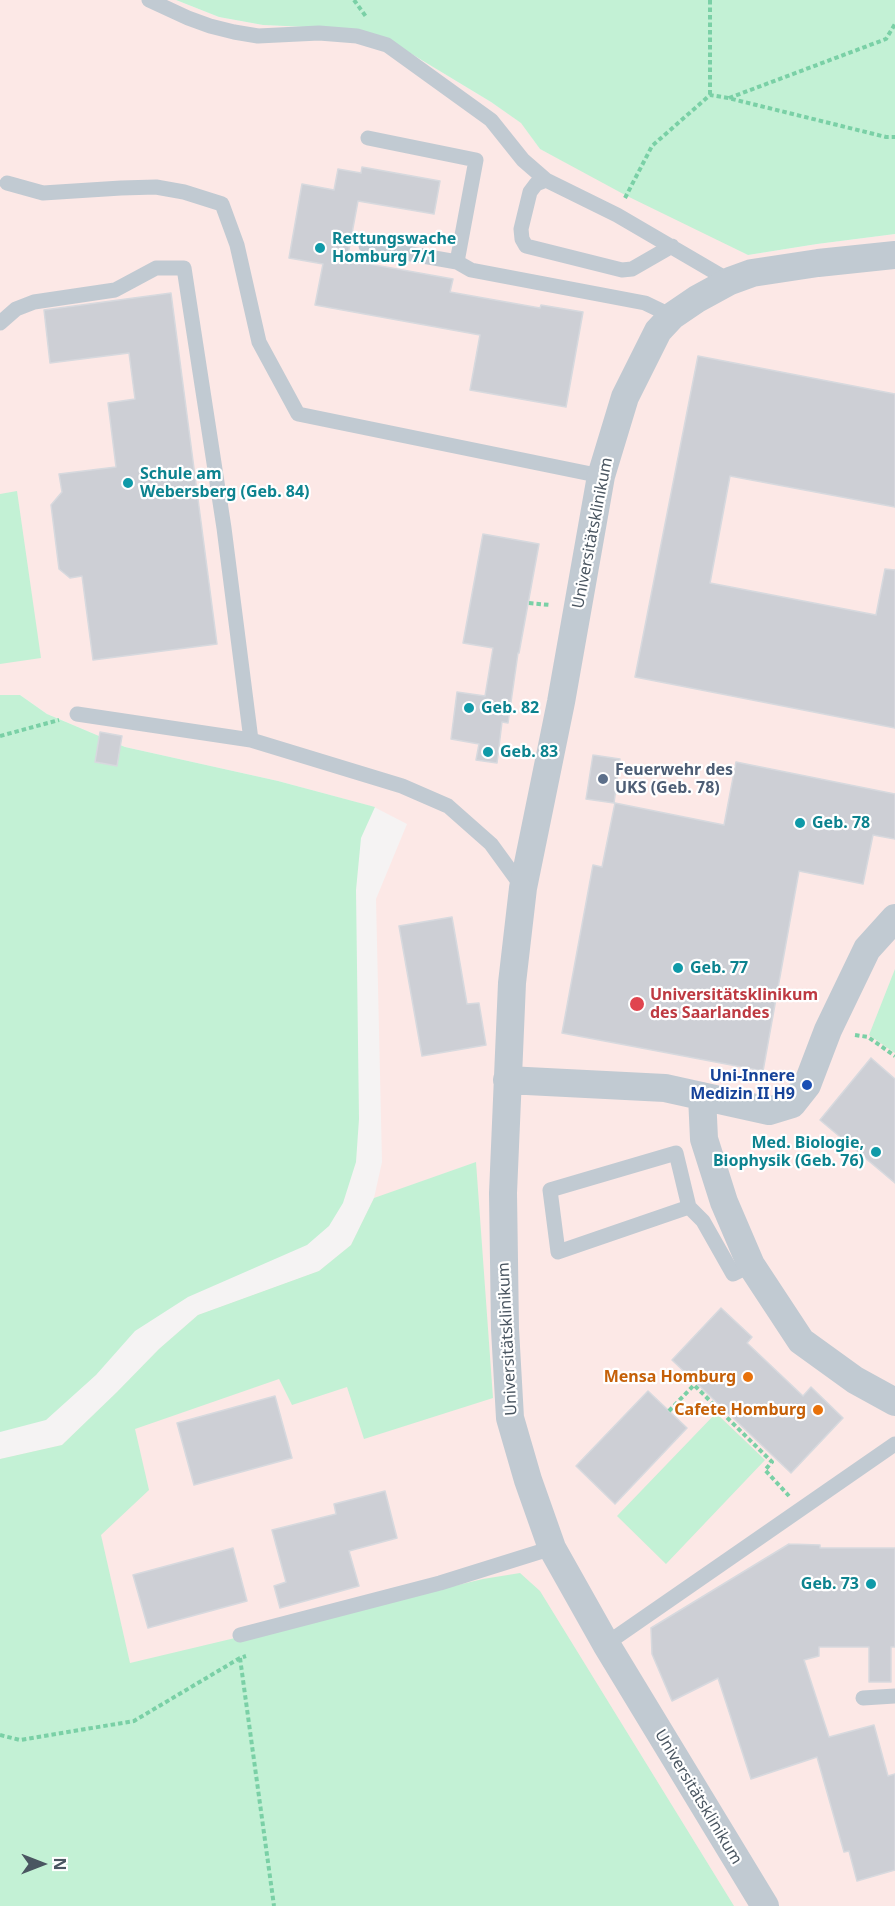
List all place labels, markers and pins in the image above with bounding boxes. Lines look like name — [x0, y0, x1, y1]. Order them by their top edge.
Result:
place label: Rettungswache Homburg 7/1 — [332, 229, 456, 267]
marker: Rettungswache Homburg 7/1 — [313, 241, 327, 255]
place label: Schule am Webersberg (Geb. 84) — [140, 464, 310, 502]
marker: Schule am Webersberg (Geb. 84) — [121, 476, 135, 490]
place label: Geb. 82 — [481, 698, 539, 718]
marker: Geb. 82 — [462, 701, 476, 715]
place label: Geb. 83 — [500, 742, 558, 762]
marker: Geb. 83 — [481, 745, 495, 759]
place label: Feuerwehr des UKS (Geb. 78) — [615, 760, 733, 798]
marker: Feuerwehr des UKS (Geb. 78) — [596, 772, 610, 786]
place label: Geb. 78 — [812, 813, 870, 833]
marker: Geb. 78 — [793, 816, 807, 830]
place label: Geb. 77 — [690, 958, 748, 978]
marker: Geb. 77 — [671, 961, 685, 975]
place label: Universitätsklinikum des Saarlandes — [650, 985, 818, 1023]
marker: Universitätsklinikum des Saarlandes — [628, 995, 646, 1013]
place label: Uni-Innere Medizin II H9 — [690, 1066, 795, 1104]
marker: Uni-Innere Medizin II H9 — [800, 1078, 814, 1092]
place label: Med. Biologie, Biophysik (Geb. 76) — [713, 1133, 864, 1171]
marker: Med. Biologie, Biophysik (Geb. 76) — [869, 1145, 883, 1159]
place label: Mensa Homburg — [604, 1367, 736, 1387]
marker: Mensa Homburg — [741, 1370, 755, 1384]
place label: Cafete Homburg — [674, 1400, 806, 1420]
marker: Cafete Homburg — [811, 1403, 825, 1417]
place label: Geb. 73 — [801, 1574, 859, 1594]
marker: Geb. 73 — [864, 1577, 878, 1591]

